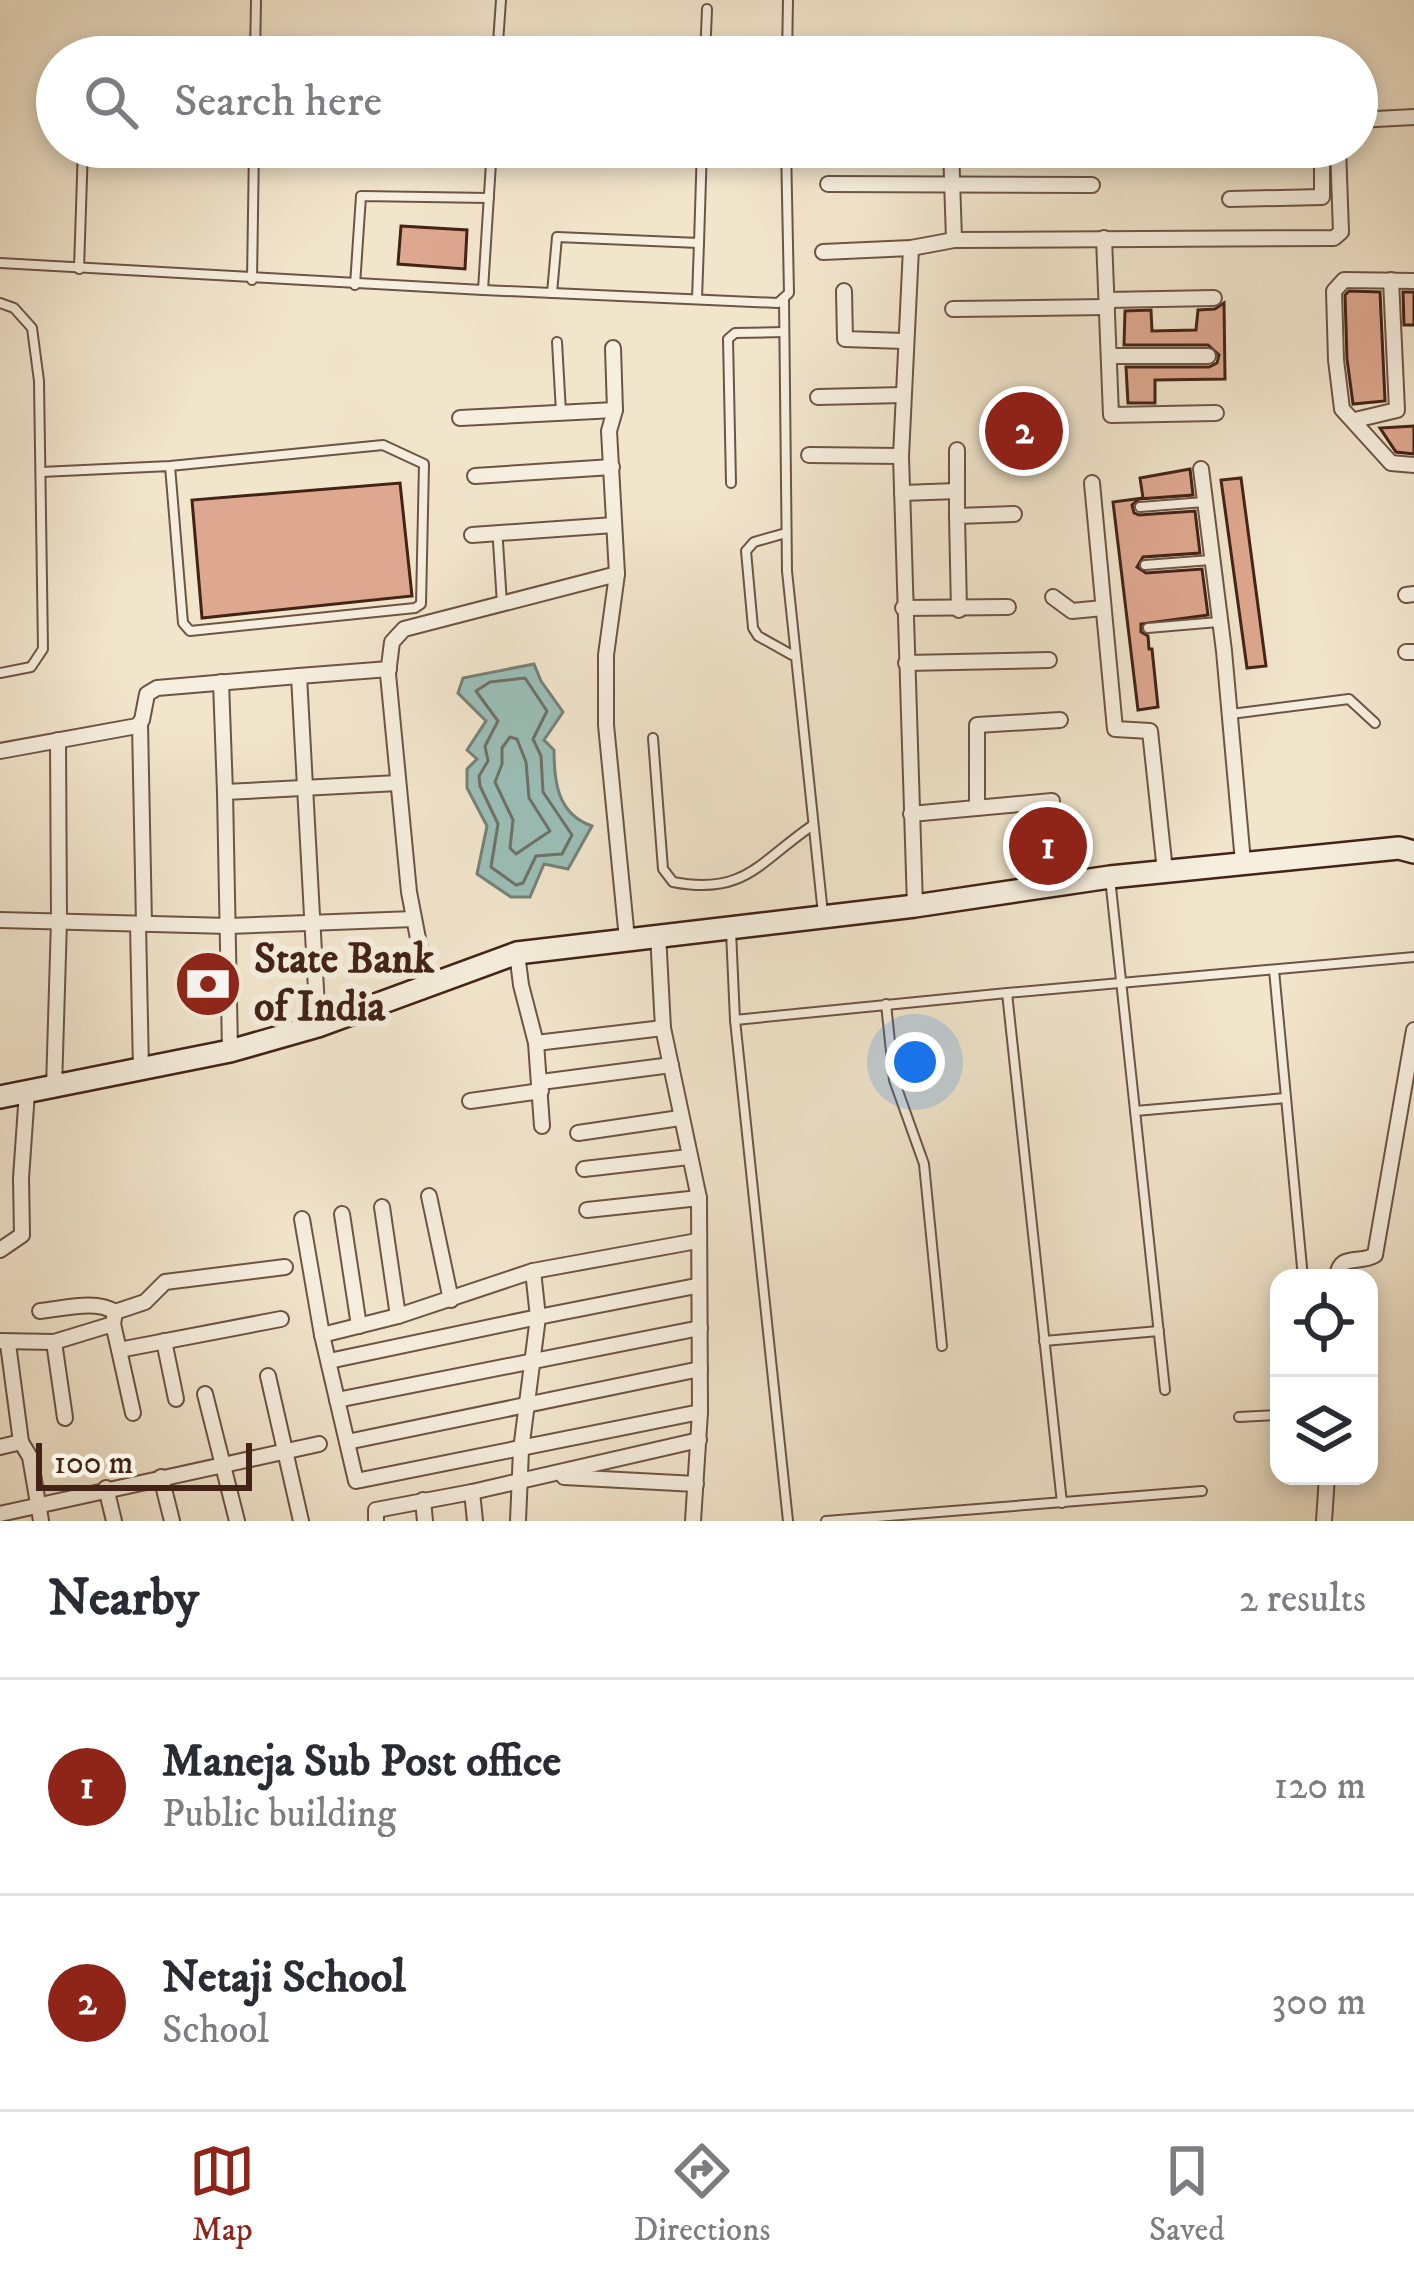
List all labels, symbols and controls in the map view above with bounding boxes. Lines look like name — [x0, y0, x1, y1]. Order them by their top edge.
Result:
search box — [36, 36, 1378, 168]
icon: search — [78, 69, 144, 135]
text: Search here — [174, 74, 382, 130]
pin: 2 — [985, 386, 1063, 476]
pin: 1 — [1009, 801, 1087, 891]
place label: State Bank of India — [254, 934, 436, 1034]
bank icon: State Bank of India — [173, 949, 243, 1019]
your location — [885, 1032, 945, 1092]
map controls — [1270, 1269, 1378, 1485]
button: locate — [1270, 1269, 1378, 1377]
button: layers — [1270, 1377, 1378, 1485]
scale bar — [36, 1437, 252, 1490]
text: 100 m — [54, 1443, 133, 1484]
text: Nearby — [48, 1567, 199, 1631]
text: 2 results — [1239, 1575, 1366, 1624]
text: Maneja Sub Post office — [162, 1734, 561, 1790]
text: 1 — [80, 1762, 94, 1811]
text: 120 m — [1274, 1762, 1366, 1811]
text: Public building — [162, 1790, 396, 1839]
text: Netaji School — [162, 1950, 406, 2006]
text: 2 — [77, 1978, 97, 2027]
text: 300 m — [1272, 1978, 1366, 2027]
text: School — [162, 2006, 269, 2055]
tab: Map — [189, 2138, 255, 2251]
tab: Directions — [634, 2138, 770, 2251]
tab: Saved — [1149, 2138, 1225, 2251]

